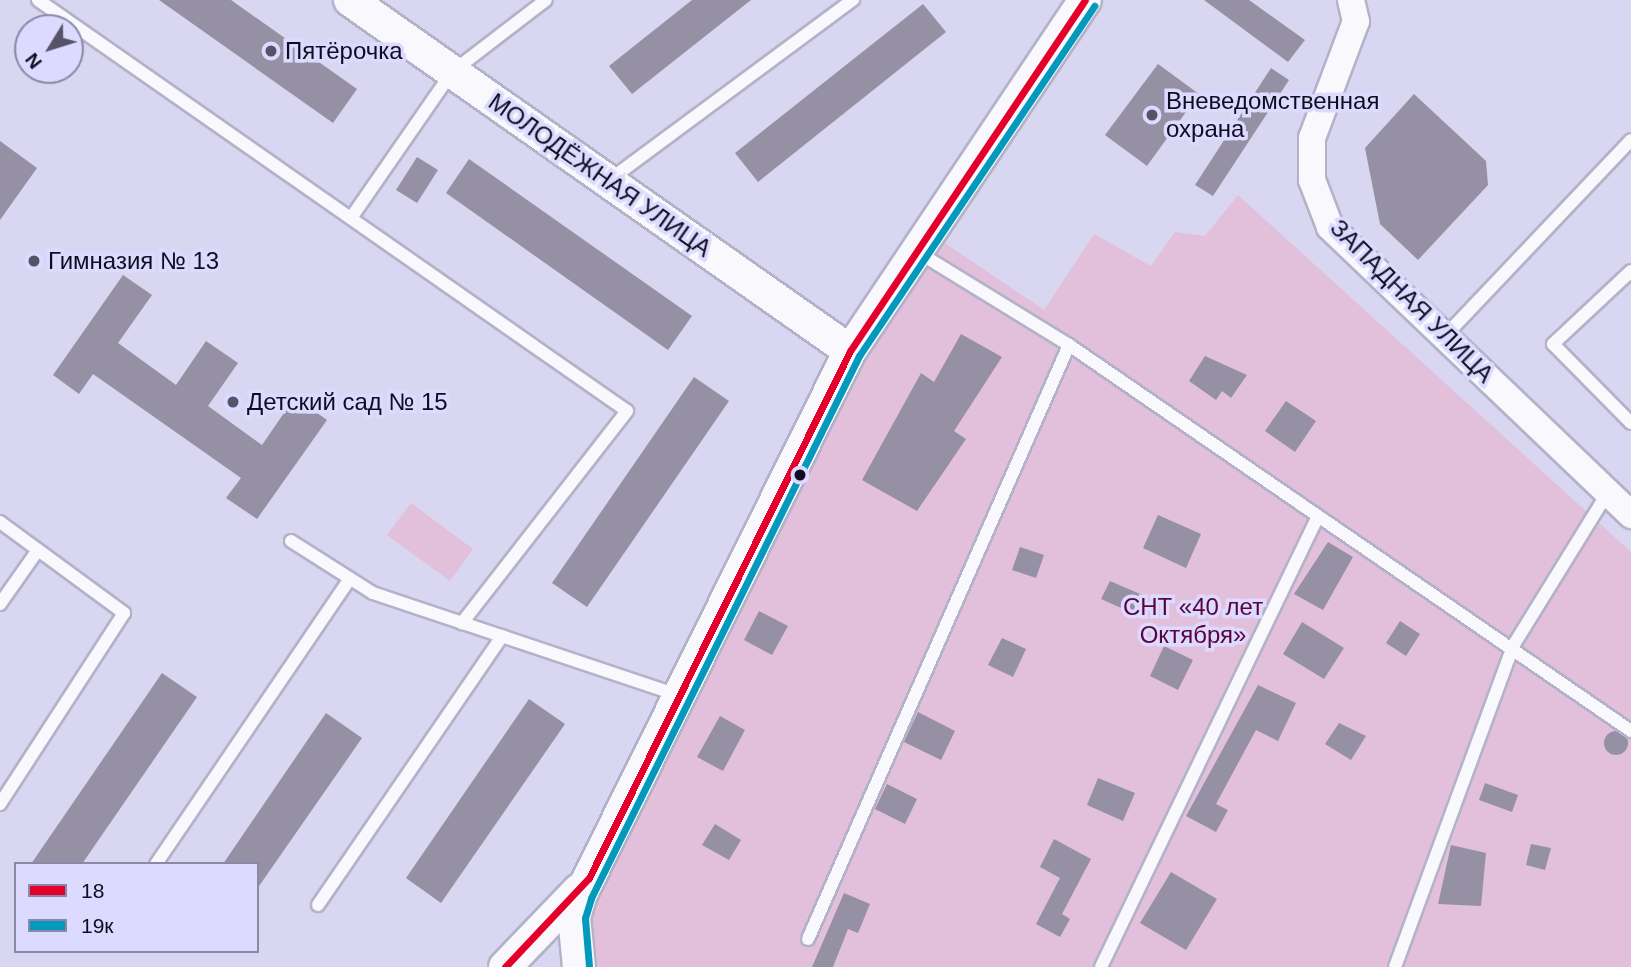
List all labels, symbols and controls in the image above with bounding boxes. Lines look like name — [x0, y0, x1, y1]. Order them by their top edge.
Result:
north arrow — [14, 14, 84, 84]
place label: Пятёрочка — [285, 37, 403, 65]
marker: Пятёрочка — [263, 43, 279, 59]
text: N — [21, 49, 46, 73]
street label: МОЛОДЁЖНАЯ УЛИЦА — [483, 87, 717, 263]
place label: Вневедомственная охрана — [1166, 87, 1379, 143]
marker: Вневедомственная охрана — [1144, 107, 1160, 123]
street label: ЗАПАДНАЯ УЛИЦА — [1324, 213, 1500, 389]
place label: Гимназия № 13 — [48, 247, 219, 275]
marker: Гимназия № 13 — [26, 253, 42, 269]
place label: Детский сад № 15 — [247, 388, 448, 416]
marker: Детский сад № 15 — [225, 394, 241, 410]
unlabelled marker — [793, 468, 807, 482]
park label: СНТ «40 лет Октября» — [1123, 593, 1263, 649]
legend — [14, 862, 259, 953]
text: 18 — [81, 879, 104, 902]
text: 19к — [81, 914, 114, 937]

